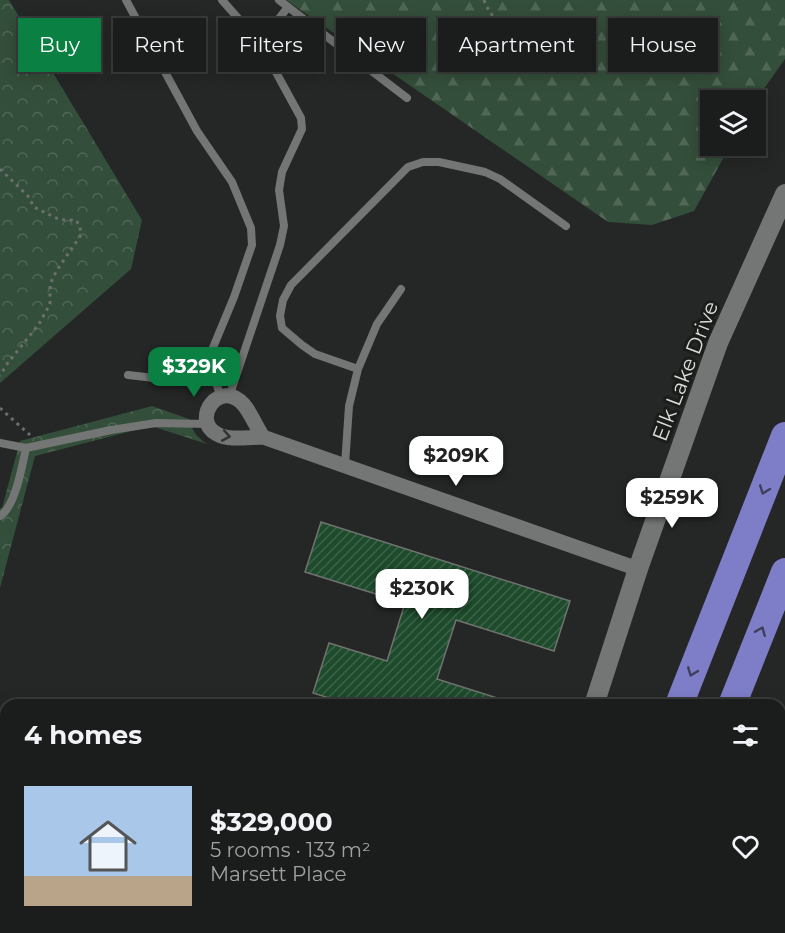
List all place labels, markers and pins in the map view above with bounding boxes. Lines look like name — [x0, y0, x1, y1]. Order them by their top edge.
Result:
pin: $329K — [152, 347, 236, 398]
pin: $209K — [414, 436, 498, 487]
pin: $259K — [630, 478, 714, 529]
pin: $230K — [380, 569, 464, 620]

